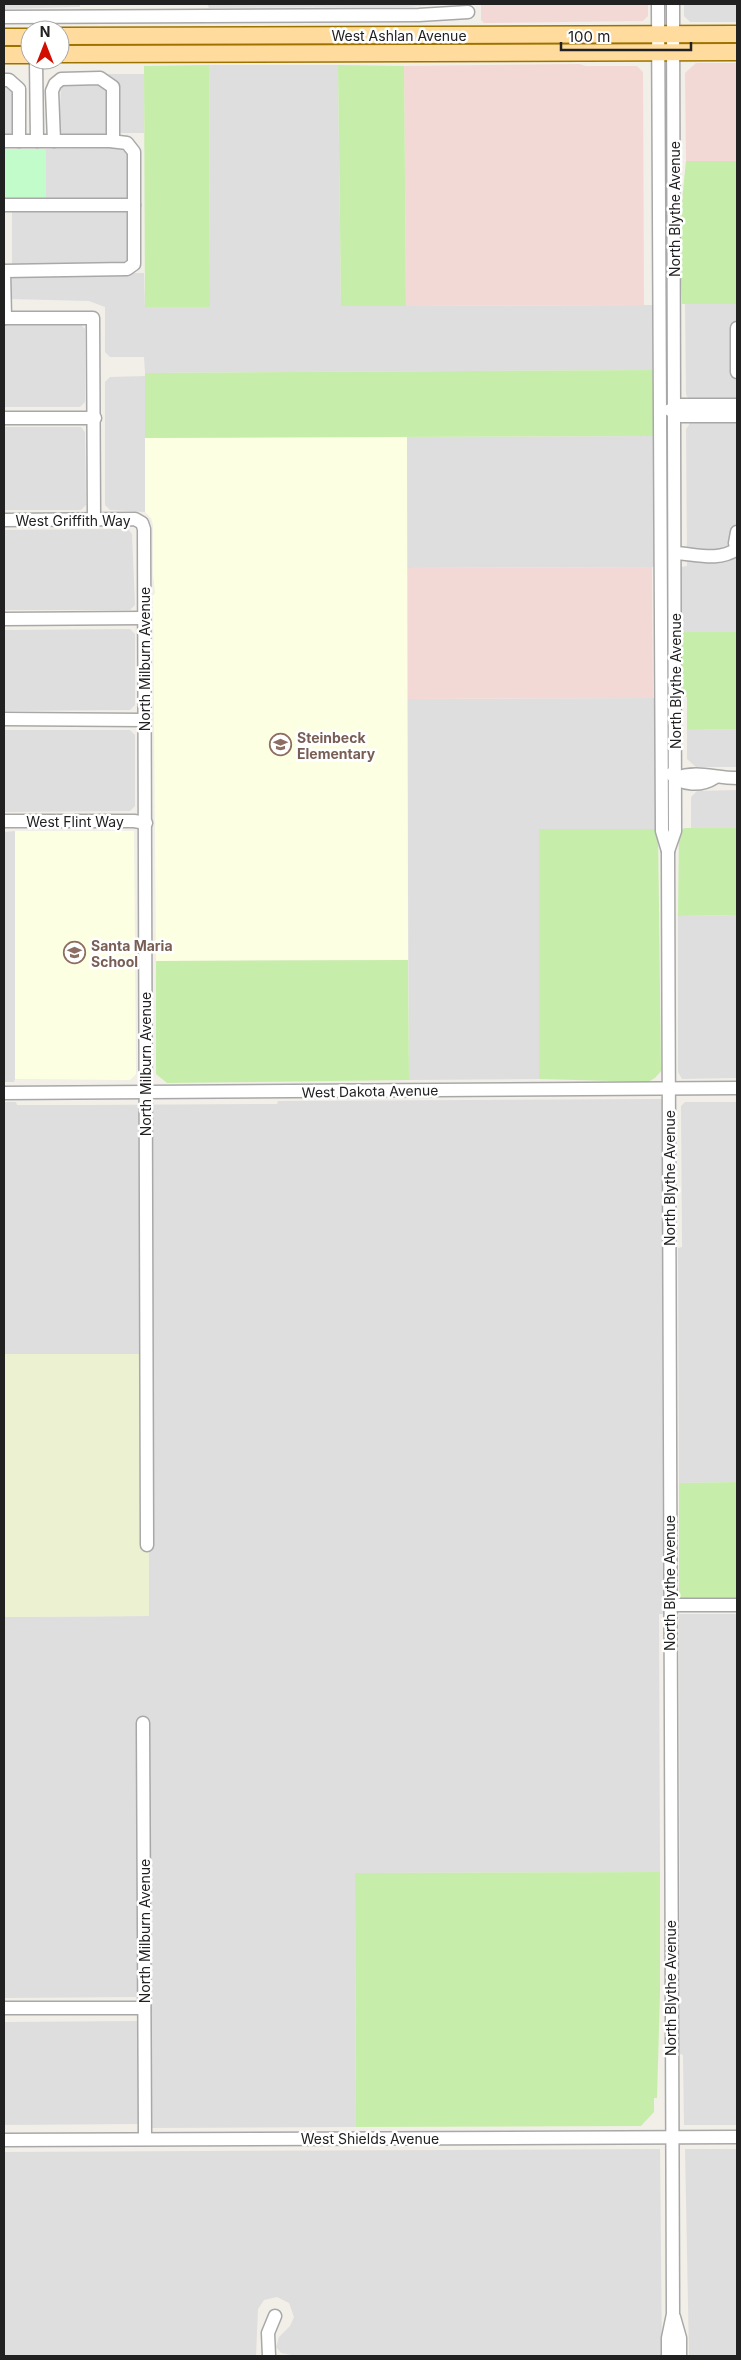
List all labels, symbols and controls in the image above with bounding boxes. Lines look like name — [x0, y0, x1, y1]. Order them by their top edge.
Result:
north arrow — [20, 20, 70, 70]
scale bar — [561, 20, 691, 52]
text: N — [40, 23, 50, 40]
street label: West Ashlan Avenue — [331, 27, 467, 44]
text: 100 m — [568, 27, 610, 46]
street label: North Blythe Avenue — [666, 141, 683, 277]
street label: West Griffith Way — [15, 512, 131, 529]
street label: North Milburn Avenue — [136, 587, 153, 731]
street label: North Blythe Avenue — [667, 613, 684, 749]
place label: Steinbeck Elementary — [297, 729, 376, 762]
school or university icon: Steinbeck Elementary — [269, 733, 293, 757]
street label: West Flint Way — [26, 813, 124, 830]
place label: Santa Maria School — [91, 937, 173, 970]
school or university icon: Santa Maria School — [63, 941, 87, 965]
street label: North Milburn Avenue — [137, 992, 154, 1136]
street label: West Dakota Avenue — [302, 1081, 438, 1101]
street label: North Blythe Avenue — [661, 1110, 678, 1246]
street label: North Blythe Avenue — [661, 1515, 678, 1651]
street label: North Milburn Avenue — [136, 1859, 153, 2003]
street label: North Blythe Avenue — [662, 1920, 679, 2056]
street label: West Shields Avenue — [301, 2130, 439, 2147]

